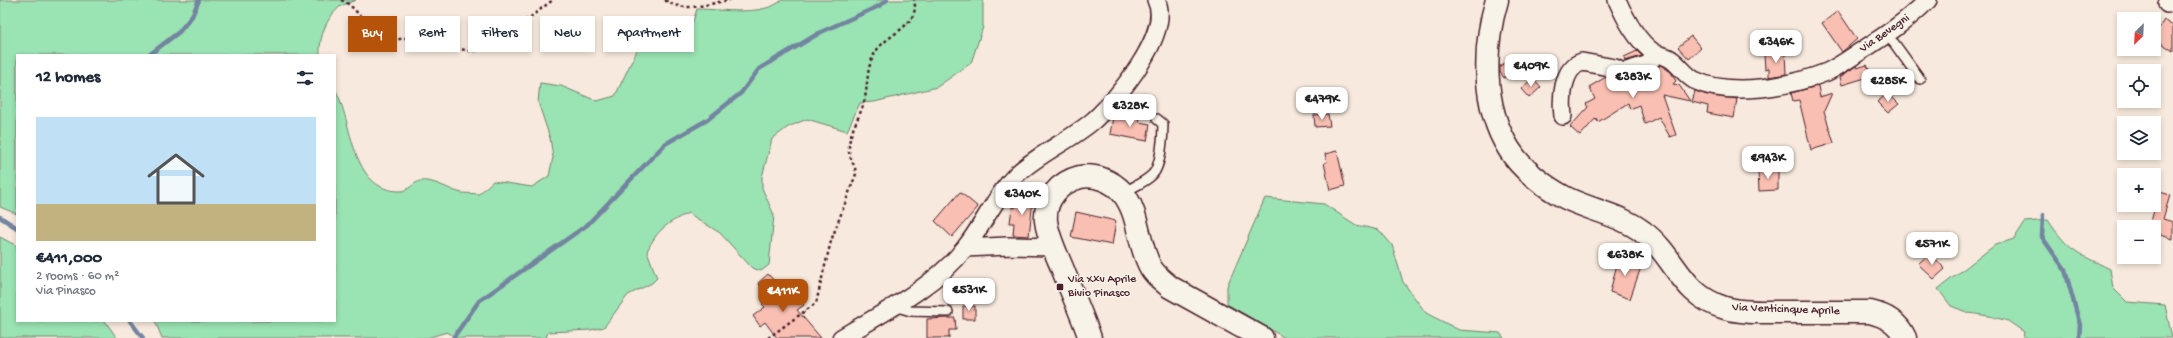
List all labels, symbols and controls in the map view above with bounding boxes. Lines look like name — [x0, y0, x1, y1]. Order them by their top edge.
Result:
street label: Via Bevegni — [1857, 11, 1913, 57]
north arrow — [2117, 12, 2161, 56]
map controls — [2117, 12, 2161, 264]
chip: Buy — [348, 16, 397, 52]
chip: Rent — [405, 16, 460, 52]
chip: Filters — [468, 16, 532, 52]
chip: New — [540, 16, 595, 52]
chip: Apartment — [603, 16, 694, 52]
pin: €346K — [1748, 30, 1804, 64]
text: €346K — [1759, 35, 1793, 50]
pin: €409K — [1503, 54, 1559, 88]
text: €409K — [1514, 59, 1548, 74]
button: locate — [2117, 64, 2161, 108]
pin: €383K — [1605, 65, 1661, 99]
icon: filters — [294, 67, 316, 89]
text: 12 homes — [36, 68, 100, 88]
pin: €285K — [1860, 69, 1916, 103]
text: €383K — [1615, 70, 1651, 85]
text: €285K — [1870, 74, 1906, 89]
pin: €479K — [1294, 87, 1350, 121]
text: €479K — [1305, 92, 1339, 107]
pin: €328K — [1102, 94, 1158, 128]
text: €328K — [1112, 99, 1148, 114]
button: layers — [2117, 116, 2161, 160]
icon: home — [140, 143, 212, 215]
pin: €943K — [1740, 146, 1796, 180]
text: €943K — [1751, 151, 1785, 166]
button: + — [2117, 168, 2161, 212]
pin: €340K — [994, 182, 1050, 216]
text: €340K — [1004, 187, 1040, 202]
button: − — [2117, 220, 2161, 264]
pin: €571K — [1904, 232, 1960, 266]
text: €571K — [1915, 237, 1949, 252]
pin: €638K — [1597, 243, 1653, 277]
text: €638K — [1607, 248, 1643, 263]
text: €411,000 — [36, 249, 102, 269]
text: 2 rooms · 60 m² — [36, 269, 119, 284]
place label: Via Xxv Aprile Bivio Pinasco — [1067, 273, 1137, 301]
pin: €531K — [941, 278, 997, 312]
pin: €411K — [755, 279, 811, 313]
marker: Via Xxv Aprile Bivio Pinasco — [1055, 282, 1065, 292]
text: €531K — [952, 283, 986, 298]
text: Via Pinasco — [36, 284, 96, 299]
text: €411K — [767, 284, 799, 299]
street label: Via Venticinque Aprile — [1731, 301, 1841, 319]

